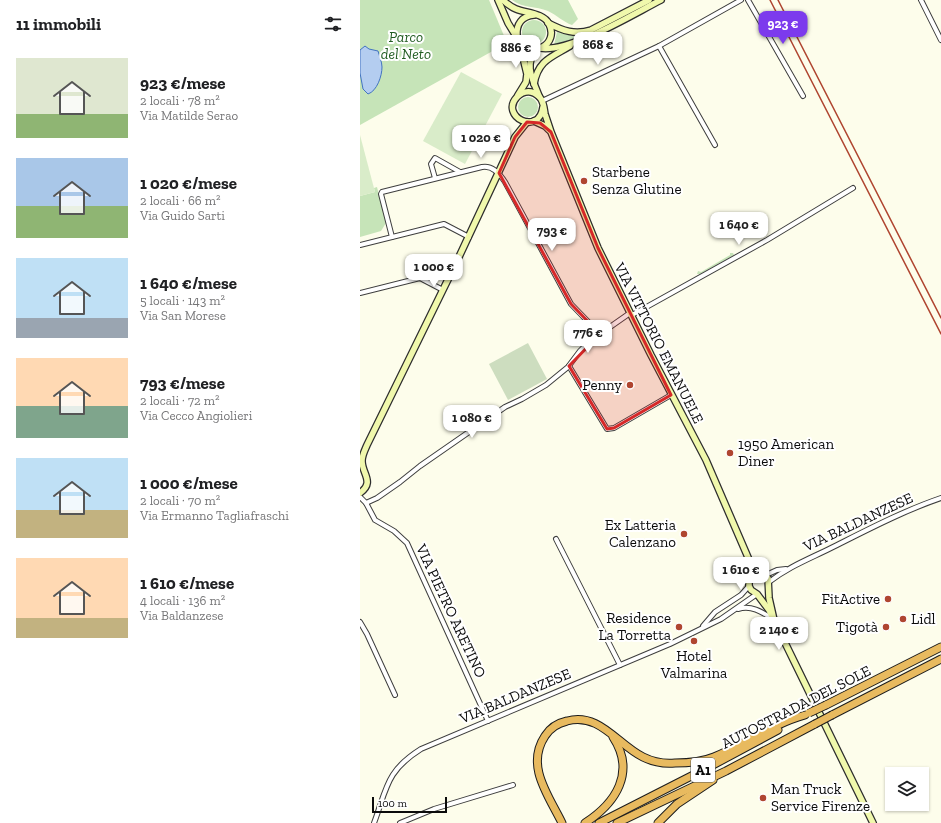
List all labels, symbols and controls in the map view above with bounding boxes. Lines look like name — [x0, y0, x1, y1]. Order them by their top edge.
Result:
pin: 923 € — [755, 11, 811, 45]
icon: filters — [322, 13, 344, 35]
text: 11 immobili — [16, 14, 101, 34]
text: 923 € — [768, 16, 799, 31]
park label: Parco del Neto — [381, 28, 431, 63]
pin: 868 € — [570, 32, 626, 66]
pin: 886 € — [488, 35, 544, 69]
text: 868 € — [582, 37, 614, 52]
text: 886 € — [500, 40, 532, 55]
text: 923 €/mese — [140, 73, 226, 93]
icon: home — [48, 74, 96, 122]
text: 2 locali · 78 m² — [140, 93, 220, 108]
text: Via Matilde Serao — [140, 108, 238, 123]
pin: 1 020 € — [444, 125, 518, 159]
text: 1 020 € — [461, 130, 501, 145]
place label: Starbene Senza Glutine — [592, 163, 681, 198]
text: 1 020 €/mese — [140, 173, 237, 193]
icon: home — [48, 174, 96, 222]
marker: Starbene Senza Glutine — [579, 176, 589, 186]
text: 2 locali · 66 m² — [140, 193, 220, 208]
text: Via Guido Sarti — [140, 208, 225, 223]
pin: 1 640 € — [702, 212, 776, 246]
text: 1 640 € — [719, 217, 759, 232]
pin: 793 € — [524, 218, 580, 252]
text: 793 € — [537, 223, 567, 238]
pin: 1 000 € — [397, 254, 471, 288]
text: 1 000 € — [414, 259, 454, 274]
street label: VIA VITTORIO EMANUELE — [610, 259, 708, 427]
text: 1 640 €/mese — [140, 273, 237, 293]
icon: home — [48, 274, 96, 322]
text: 5 locali · 143 m² — [140, 293, 225, 308]
text: Via San Morese — [140, 308, 226, 323]
pin: 776 € — [560, 320, 616, 354]
text: 776 € — [573, 325, 603, 340]
text: 793 €/mese — [140, 373, 225, 393]
icon: home — [48, 374, 96, 422]
place label: Penny — [582, 376, 622, 394]
marker: Penny — [625, 380, 635, 390]
text: 2 locali · 72 m² — [140, 393, 219, 408]
pin: 1 080 € — [435, 405, 509, 439]
text: Via Cecco Angiolieri — [140, 408, 252, 423]
text: 1 080 € — [452, 410, 492, 425]
place label: 1950 American Diner — [738, 435, 834, 470]
marker: 1950 American Diner — [725, 448, 735, 458]
text: 1 000 €/mese — [140, 473, 238, 493]
icon: home — [48, 474, 96, 522]
street label: VIA BALDANZESE — [799, 489, 916, 556]
text: 2 locali · 70 m² — [140, 493, 220, 508]
text: Via Ermanno Tagliafraschi — [140, 508, 289, 523]
place label: Ex Latteria Calenzano — [605, 516, 676, 551]
marker: Ex Latteria Calenzano — [679, 529, 689, 539]
street label: VIA PIETRO ARETINO — [412, 540, 490, 681]
pin: 1 610 € — [704, 557, 778, 591]
text: 1 610 € — [722, 562, 760, 577]
text: 1 610 €/mese — [140, 573, 234, 593]
icon: home — [48, 574, 96, 622]
place label: FitActive — [821, 590, 880, 608]
text: 4 locali · 136 m² — [140, 593, 225, 608]
marker: FitActive — [883, 594, 893, 604]
text: Via Baldanzese — [140, 608, 223, 623]
place label: Residence La Torretta — [598, 609, 671, 644]
place label: Lidl — [911, 610, 936, 628]
marker: Lidl — [898, 614, 908, 624]
pin: 2 140 € — [742, 617, 816, 651]
place label: Tigotà — [836, 618, 878, 636]
marker: Residence La Torretta — [674, 622, 684, 632]
text: 2 140 € — [759, 622, 799, 637]
marker: Tigotà — [881, 622, 891, 632]
marker: Hotel Valmarina — [689, 636, 699, 646]
place label: Hotel Valmarina — [660, 647, 727, 682]
street label: AUTOSTRADA DEL SOLE — [718, 661, 874, 753]
street label: VIA BALDANZESE — [456, 664, 573, 728]
road number: A1 — [691, 758, 715, 782]
map controls — [885, 767, 929, 811]
button: layers — [885, 767, 929, 811]
place label: Man Truck Service Firenze — [771, 780, 870, 815]
marker: Man Truck Service Firenze — [758, 793, 768, 803]
scale bar — [372, 795, 447, 814]
text: 100 m — [378, 797, 407, 810]

